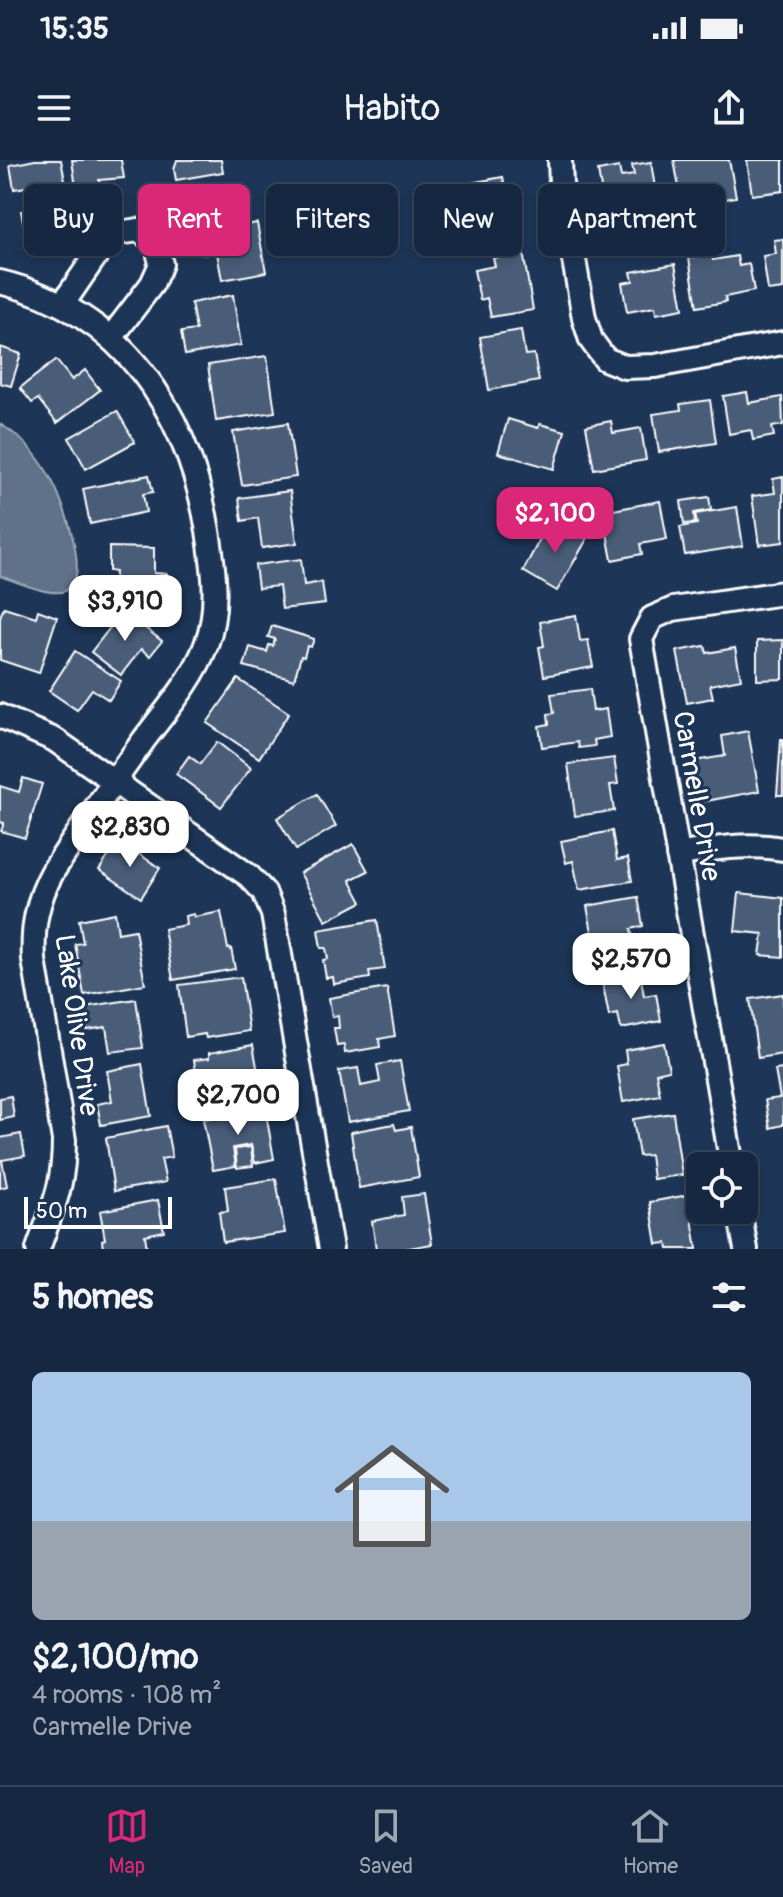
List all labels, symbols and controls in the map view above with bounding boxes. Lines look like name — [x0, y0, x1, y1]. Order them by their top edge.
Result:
text: 15:35 — [40, 10, 109, 47]
icon: menu — [32, 86, 76, 130]
text: Habito — [343, 86, 440, 131]
icon: share — [707, 86, 751, 130]
chip: Buy — [24, 184, 122, 256]
chip: Rent — [138, 184, 250, 256]
chip: Filters — [266, 184, 398, 256]
chip: New — [414, 184, 522, 256]
chip: Apartment — [538, 184, 725, 256]
pin: $2,100 — [490, 487, 620, 555]
text: $2,100 — [515, 497, 595, 529]
pin: $3,910 — [60, 575, 190, 643]
text: $3,910 — [87, 585, 163, 617]
street label: Carmelle Drive — [664, 709, 729, 884]
pin: $2,830 — [65, 801, 195, 869]
text: $2,830 — [90, 811, 170, 843]
street label: Lake Olive Drive — [46, 932, 107, 1118]
pin: $2,570 — [566, 933, 696, 1001]
text: $2,570 — [591, 943, 671, 975]
pin: $2,700 — [173, 1069, 303, 1137]
text: $2,700 — [196, 1079, 280, 1111]
map controls — [686, 1152, 758, 1224]
button: locate — [686, 1152, 758, 1224]
scale bar — [24, 1193, 172, 1229]
text: 50 m — [36, 1197, 87, 1225]
icon: filters — [707, 1275, 751, 1319]
text: 5 homes — [32, 1276, 153, 1319]
icon: home — [320, 1424, 464, 1568]
text: $2,100/mo — [32, 1636, 198, 1679]
text: 4 rooms · 108 m² — [32, 1679, 221, 1711]
text: Carmelle Drive — [32, 1711, 192, 1743]
tab: Map — [105, 1804, 149, 1880]
tab: Saved — [358, 1804, 413, 1880]
tab: Home — [623, 1804, 678, 1880]

